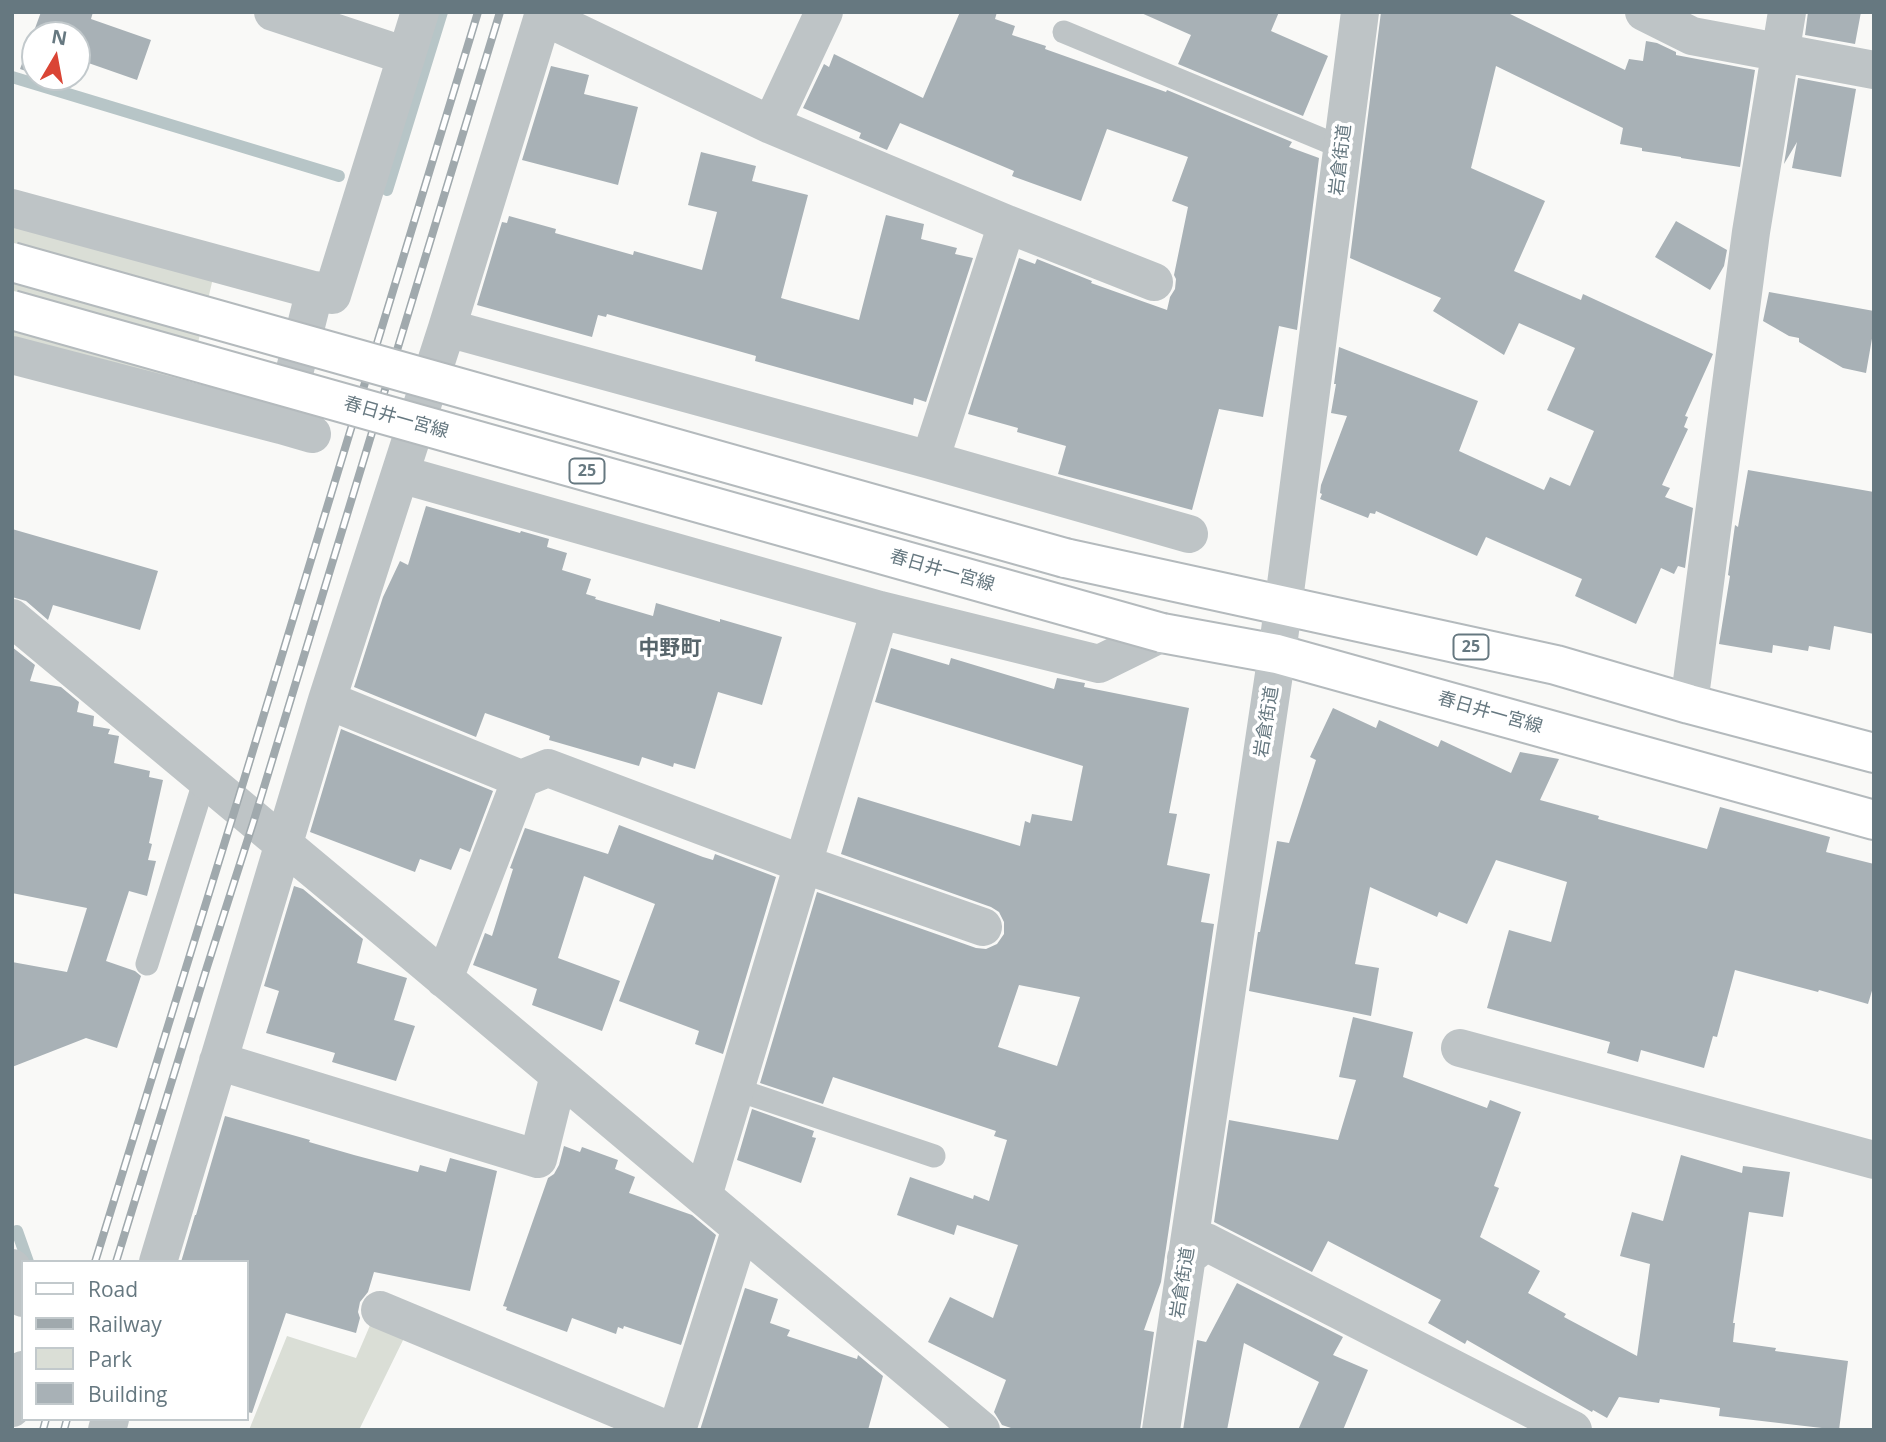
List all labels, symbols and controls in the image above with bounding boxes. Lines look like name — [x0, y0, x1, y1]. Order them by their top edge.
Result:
north arrow — [21, 21, 91, 91]
text: N — [49, 23, 69, 51]
street label: 岩倉街道 — [1326, 123, 1356, 197]
street label: 春日井一宮線 — [341, 393, 451, 443]
road number: 25 — [570, 458, 604, 484]
street label: 春日井一宮線 — [887, 546, 997, 596]
road number: 25 — [1454, 634, 1488, 660]
district label: 中野町 — [639, 636, 701, 662]
street label: 岩倉街道 — [1251, 685, 1283, 759]
street label: 春日井一宮線 — [1435, 688, 1545, 738]
street label: 岩倉街道 — [1167, 1246, 1199, 1320]
legend — [21, 1260, 248, 1421]
text: Road — [88, 1275, 138, 1303]
text: Railway — [88, 1310, 162, 1338]
text: Park — [88, 1345, 132, 1373]
text: Building — [88, 1380, 167, 1408]

